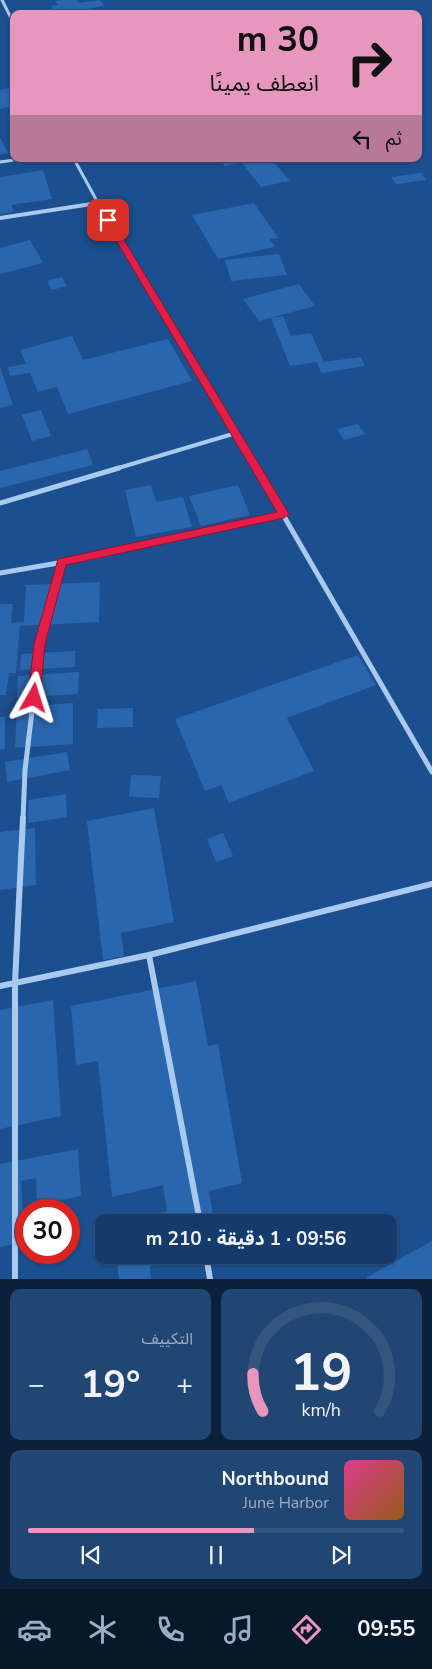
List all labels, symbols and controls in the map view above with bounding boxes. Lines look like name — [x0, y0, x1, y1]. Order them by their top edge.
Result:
text: 30 m — [237, 16, 319, 63]
icon: right — [337, 30, 402, 95]
text: انعطف يمينًا — [210, 69, 319, 99]
icon: left — [348, 125, 376, 153]
text: ثم — [386, 126, 402, 152]
pin — [87, 199, 129, 241]
icon: arrive — [94, 206, 122, 234]
position arrow — [7, 671, 59, 723]
speed limit sign: 30 — [15, 1199, 80, 1264]
text: 09:56 · 1 دقيقة · 210 m — [146, 1226, 346, 1252]
text: التكييف — [141, 1328, 193, 1350]
text: 19 — [290, 1337, 353, 1408]
text: 19° — [80, 1359, 141, 1410]
text: − — [28, 1366, 45, 1404]
text: + — [176, 1366, 193, 1404]
text: km/h — [302, 1398, 341, 1422]
text: Northbound — [222, 1466, 329, 1492]
text: June Harbor — [243, 1492, 329, 1514]
icon: previous — [77, 1541, 105, 1569]
icon: pause — [202, 1541, 230, 1569]
icon: next — [327, 1541, 355, 1569]
icon: car — [17, 1612, 52, 1647]
icon: climate — [85, 1612, 120, 1647]
icon: phone — [153, 1612, 188, 1647]
icon: music — [221, 1612, 256, 1647]
icon: directions — [289, 1612, 324, 1647]
text: 09:55 — [357, 1614, 415, 1644]

